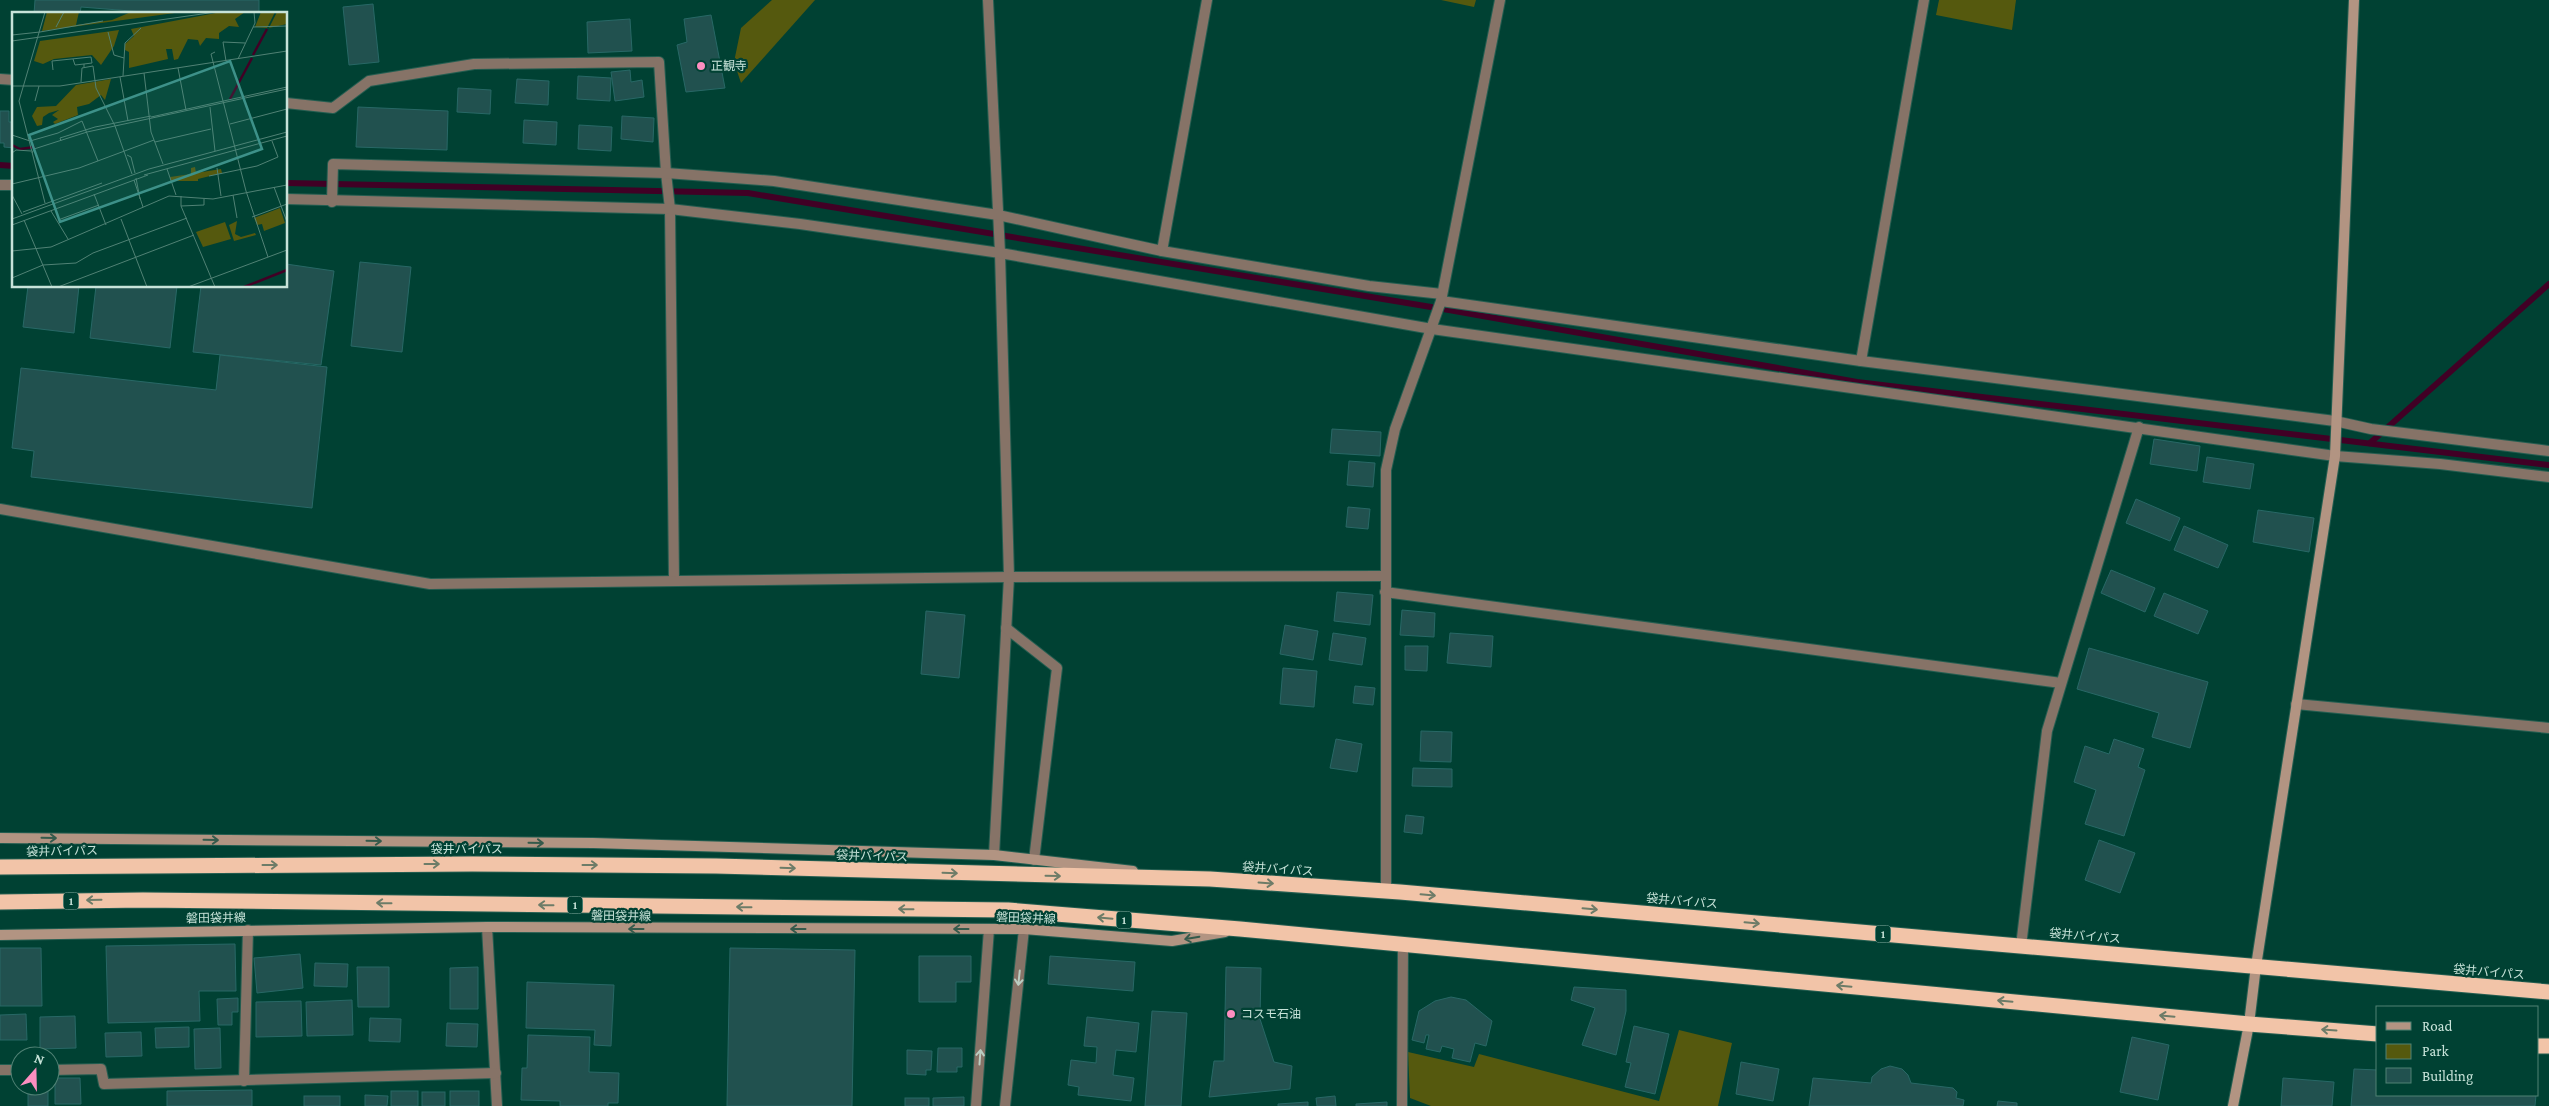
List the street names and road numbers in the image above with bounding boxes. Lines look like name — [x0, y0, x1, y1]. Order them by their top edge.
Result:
street label: 袋井バイパス — [430, 842, 503, 856]
street label: 袋井バイパス — [25, 843, 98, 859]
street label: 袋井バイパス — [835, 848, 908, 864]
street label: 袋井バイパス — [1241, 859, 1314, 878]
street label: 袋井バイパス — [1645, 891, 1718, 911]
road number: 1 — [64, 892, 78, 909]
road number: 1 — [568, 896, 582, 914]
street label: 磐田袋井線 — [591, 908, 651, 924]
street label: 磐田袋井線 — [186, 910, 246, 926]
street label: 磐田袋井線 — [996, 910, 1056, 926]
road number: 1 — [1116, 912, 1132, 928]
road number: 1 — [1876, 926, 1890, 942]
street label: 袋井バイパス — [2048, 926, 2121, 946]
street label: 袋井バイパス — [2452, 962, 2525, 982]

